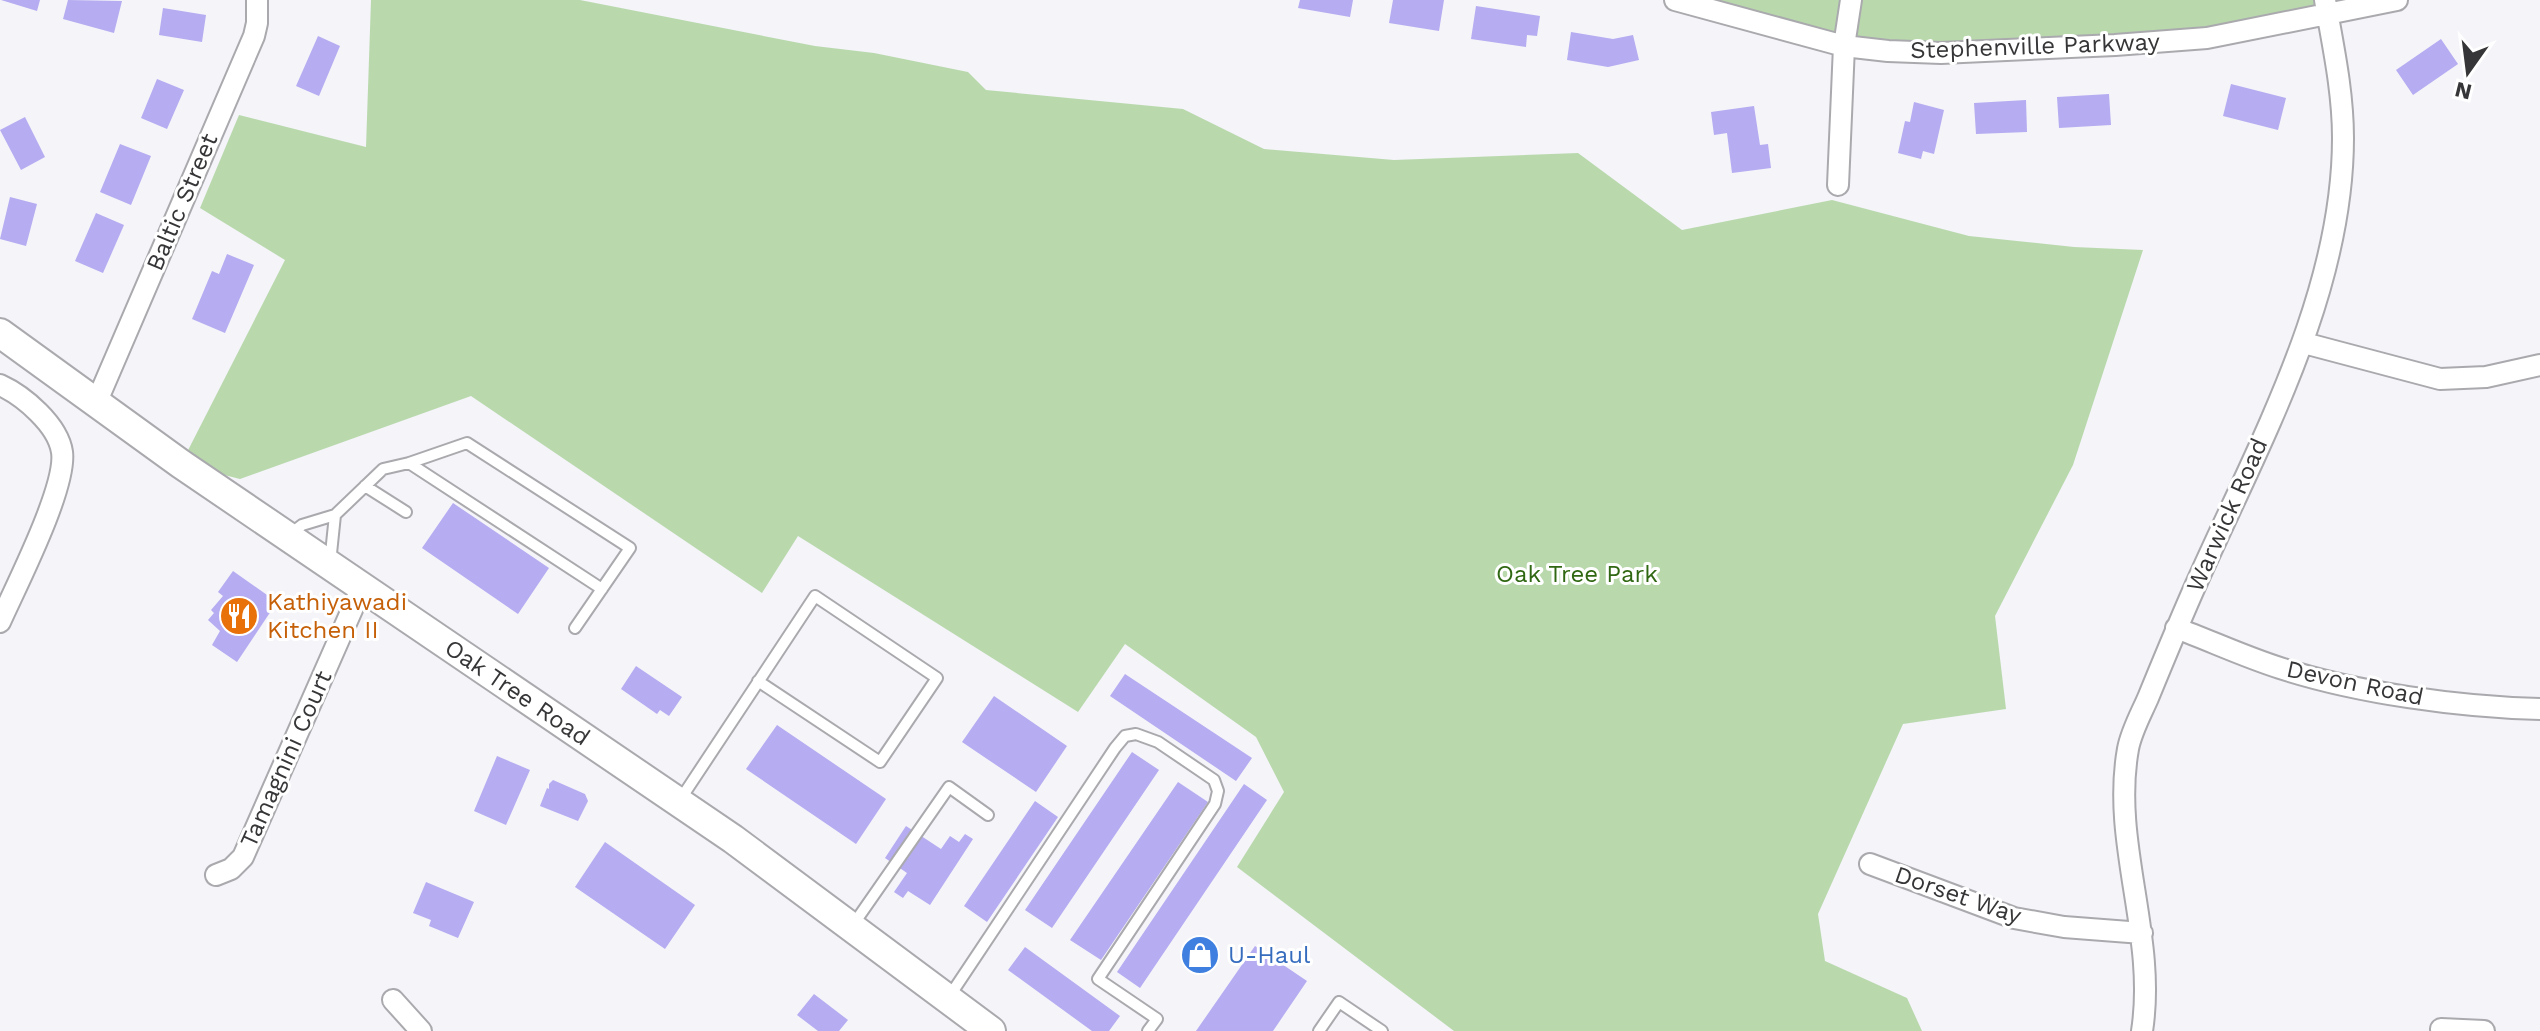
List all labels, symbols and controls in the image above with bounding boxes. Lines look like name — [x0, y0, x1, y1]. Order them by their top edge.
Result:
street label: Stephenville Parkway — [1910, 28, 2161, 64]
north arrow — [2428, 32, 2508, 112]
text: N — [2452, 77, 2474, 105]
street label: Baltic Street — [141, 129, 223, 275]
street label: Warwick Road — [2181, 434, 2273, 596]
park label: Oak Tree Park — [1496, 560, 1658, 588]
place label: Kathiyawadi Kitchen II — [267, 588, 407, 644]
restaurant icon: Kathiyawadi Kitchen II — [218, 595, 260, 637]
street label: Oak Tree Road — [440, 633, 595, 752]
street label: Devon Road — [2284, 655, 2426, 711]
street label: Tamagnini Court — [235, 666, 337, 852]
street label: Dorset Way — [1891, 860, 2026, 930]
shop icon: U-Haul — [1179, 934, 1221, 976]
place label: U-Haul — [1228, 941, 1311, 969]

